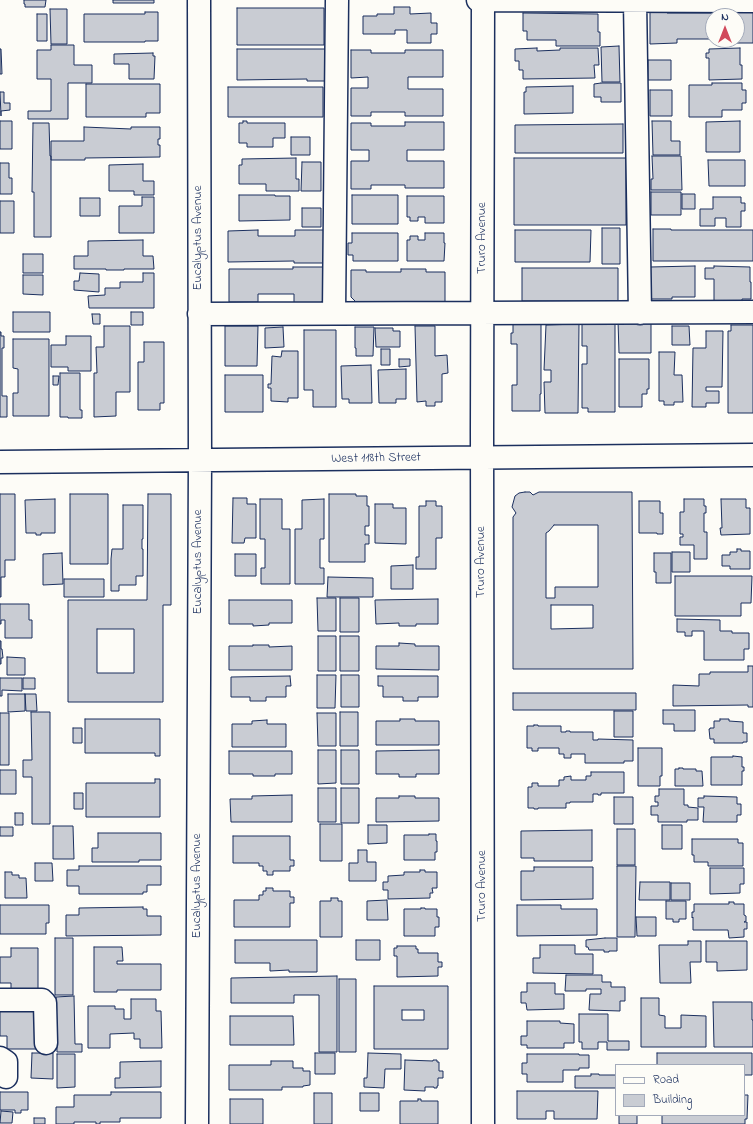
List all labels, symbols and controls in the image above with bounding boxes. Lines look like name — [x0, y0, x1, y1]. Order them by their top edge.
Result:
north arrow — [705, 8, 745, 48]
text: N — [721, 9, 729, 25]
street label: Eucalyptus Avenue — [191, 185, 207, 291]
street label: Truro Avenue — [475, 202, 491, 274]
street label: West 118th Street — [331, 450, 421, 468]
street label: Eucalyptus Avenue — [191, 509, 207, 615]
street label: Truro Avenue — [474, 526, 490, 598]
street label: Eucalyptus Avenue — [190, 833, 206, 939]
street label: Truro Avenue — [475, 850, 491, 922]
legend — [615, 1064, 745, 1116]
text: Road — [653, 1071, 679, 1089]
text: Building — [653, 1091, 692, 1109]

